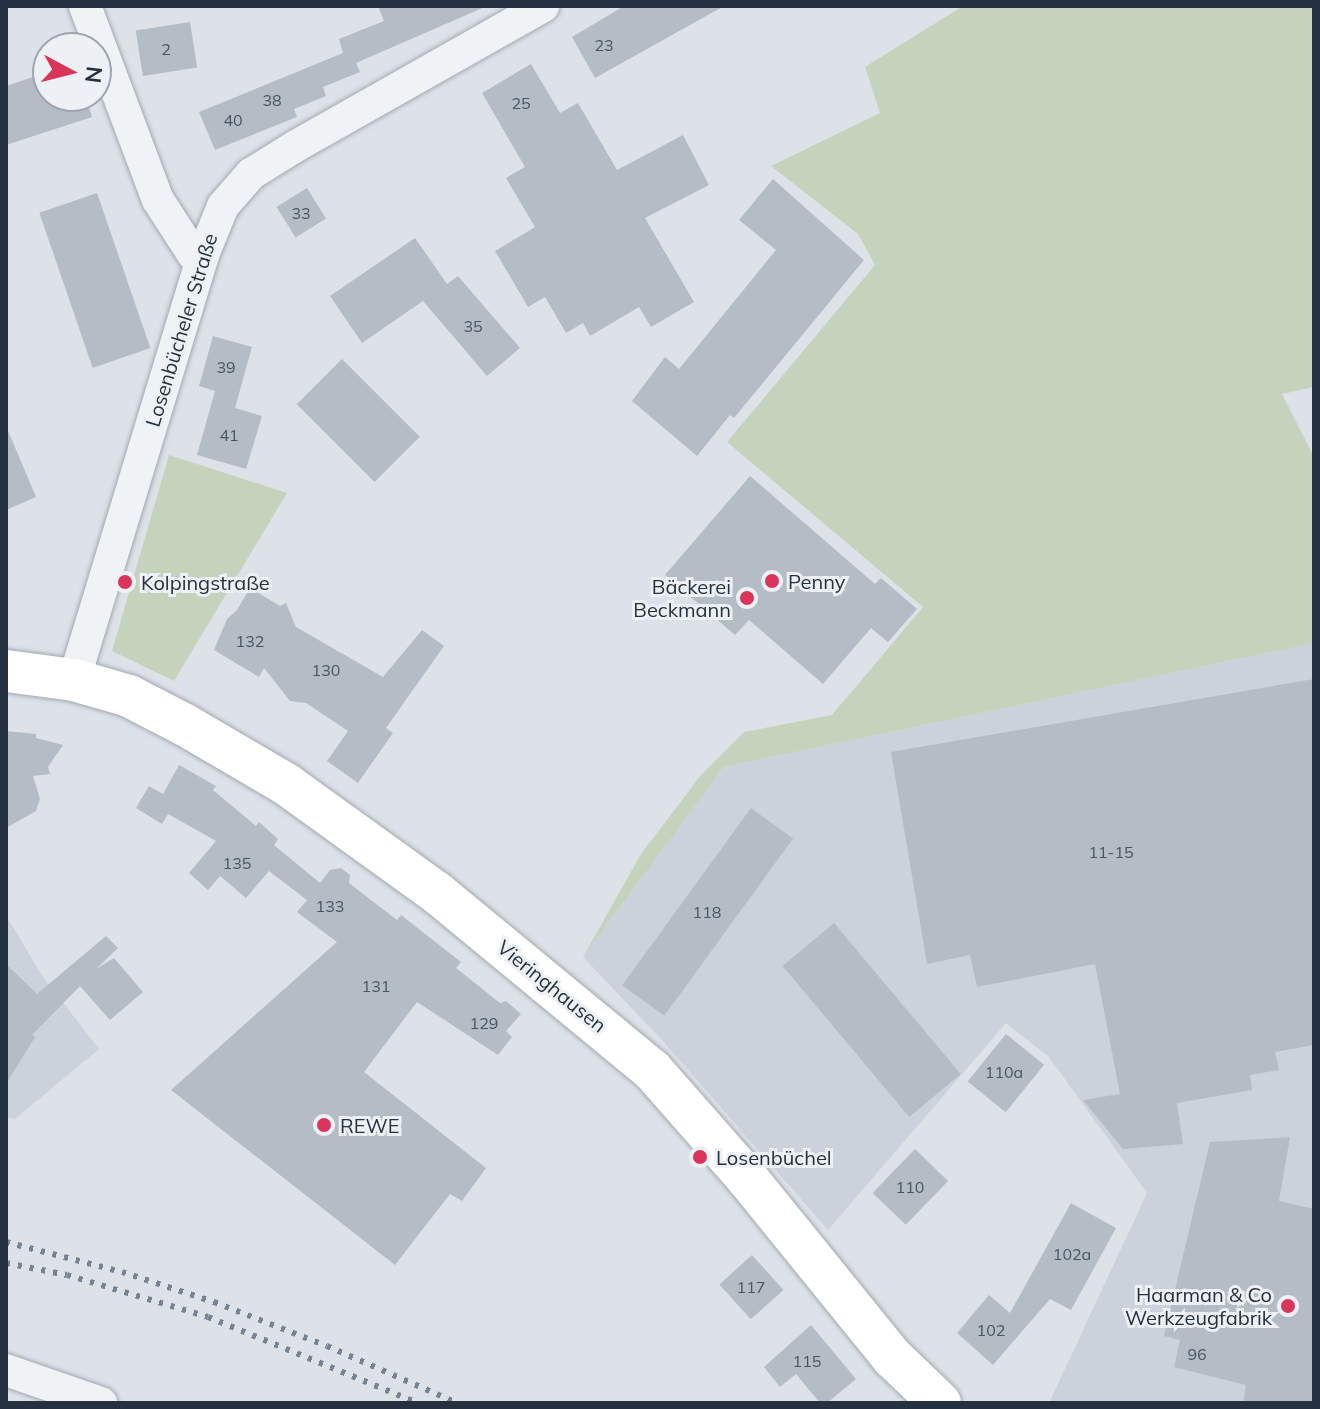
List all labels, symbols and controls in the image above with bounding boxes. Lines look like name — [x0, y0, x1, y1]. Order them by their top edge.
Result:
north arrow — [32, 32, 112, 112]
house number: 23 — [594, 35, 614, 55]
house number: 2 — [161, 39, 171, 59]
text: N — [79, 65, 109, 85]
house number: 38 — [262, 90, 282, 110]
house number: 25 — [511, 93, 531, 113]
house number: 40 — [223, 110, 243, 130]
house number: 33 — [291, 203, 311, 223]
street label: Losenbücheler Straße — [140, 230, 222, 430]
house number: 35 — [463, 316, 483, 336]
house number: 39 — [216, 357, 236, 377]
house number: 41 — [219, 425, 239, 445]
place label: Penny — [788, 569, 845, 593]
place label: Kolpingstraße — [141, 570, 270, 594]
marker: Penny — [763, 572, 781, 590]
marker: Kolpingstraße — [116, 573, 134, 591]
place label: Bäckerei Beckmann — [633, 574, 731, 621]
marker: Bäckerei Beckmann — [738, 589, 756, 607]
house number: 132 — [236, 631, 264, 651]
house number: 130 — [312, 660, 340, 680]
house number: 11-15 — [1088, 842, 1134, 862]
house number: 135 — [223, 853, 251, 873]
house number: 133 — [316, 896, 344, 916]
house number: 118 — [693, 902, 721, 922]
street label: Vieringhausen — [493, 935, 611, 1037]
house number: 131 — [362, 976, 390, 996]
house number: 129 — [470, 1013, 498, 1033]
house number: 110a — [985, 1062, 1023, 1082]
place label: REWE — [340, 1113, 399, 1137]
marker: REWE — [315, 1116, 333, 1134]
place label: Losenbüchel — [716, 1145, 832, 1169]
marker: Losenbüchel — [691, 1148, 709, 1166]
house number: 110 — [896, 1177, 924, 1197]
house number: 102a — [1053, 1244, 1091, 1264]
house number: 117 — [737, 1277, 765, 1297]
place label: Haarman & Co Werkzeugfabrik — [1125, 1282, 1272, 1329]
marker: Haarman & Co Werkzeugfabrik — [1279, 1297, 1297, 1315]
house number: 102 — [977, 1320, 1005, 1340]
house number: 96 — [1187, 1344, 1207, 1364]
house number: 115 — [793, 1351, 821, 1371]

